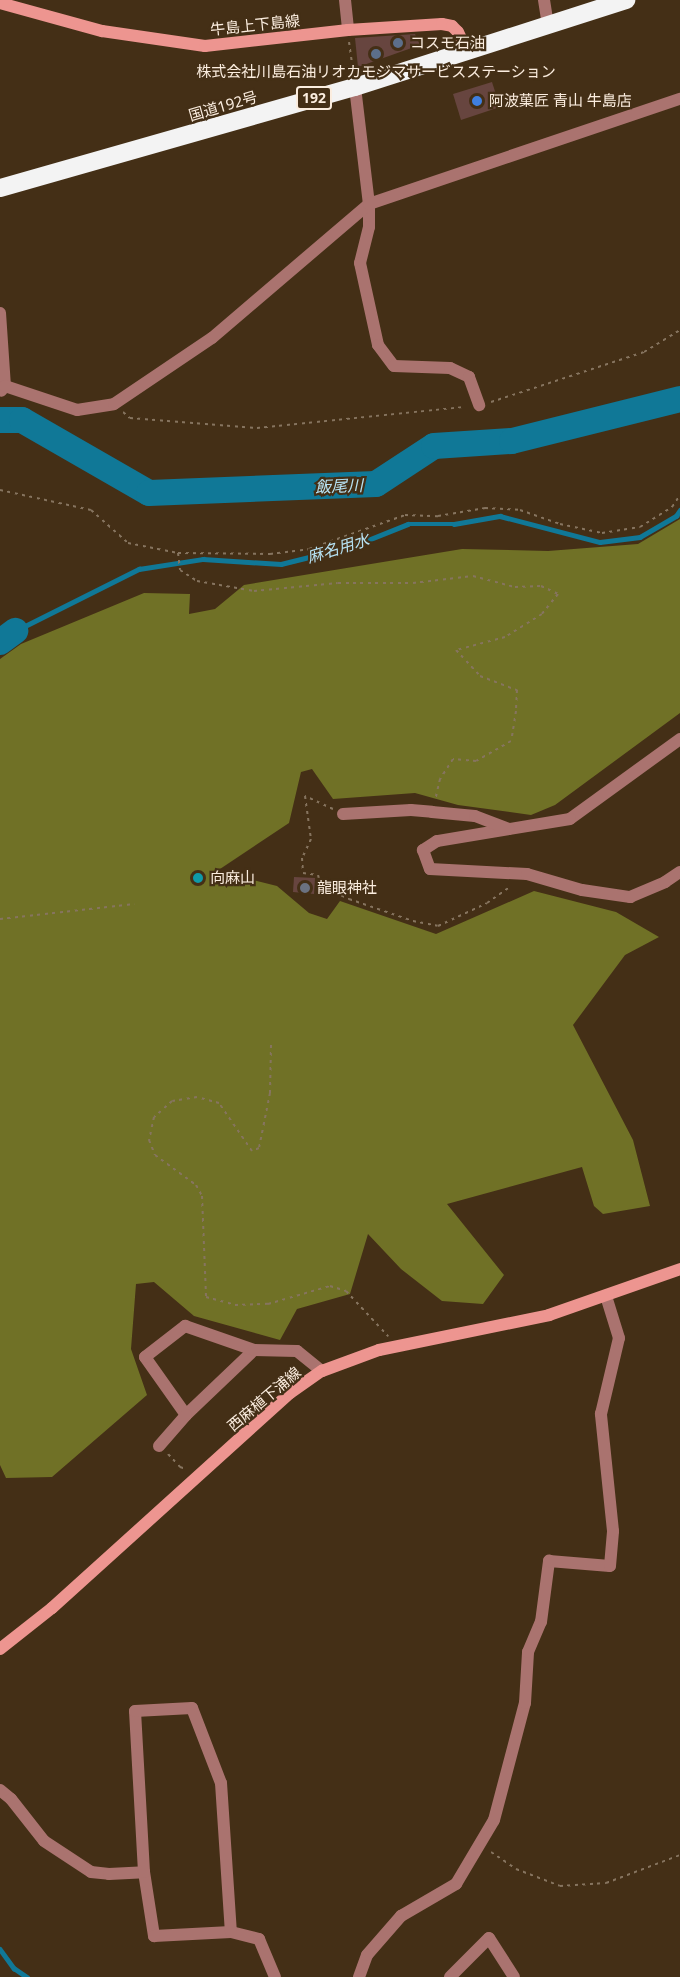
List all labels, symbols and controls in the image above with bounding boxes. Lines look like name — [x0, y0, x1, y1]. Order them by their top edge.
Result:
street label: 牛島上下島線 — [209, 11, 301, 39]
place label: コスモ石油 — [410, 34, 485, 52]
marker: コスモ石油 — [391, 36, 405, 50]
marker: 株式会社川島石油リオカモジマサービスステーション — [369, 47, 383, 61]
place label: 株式会社川島石油リオカモジマサービスステーション — [196, 63, 556, 81]
road number: 192 — [294, 87, 334, 109]
street label: 国道192号 — [187, 88, 259, 124]
place label: 阿波菓匠 青山 牛島店 — [489, 92, 632, 110]
marker: 阿波菓匠 青山 牛島店 — [470, 94, 484, 108]
water label: 飯尾川 — [315, 476, 363, 496]
water label: 麻名用水 — [305, 529, 371, 567]
place label: 向麻山 — [210, 869, 255, 887]
marker: 向麻山 — [191, 871, 205, 885]
place label: 龍眼神社 — [317, 879, 377, 897]
marker: 龍眼神社 — [298, 881, 312, 895]
street label: 西麻植下浦線 — [224, 1363, 304, 1435]

